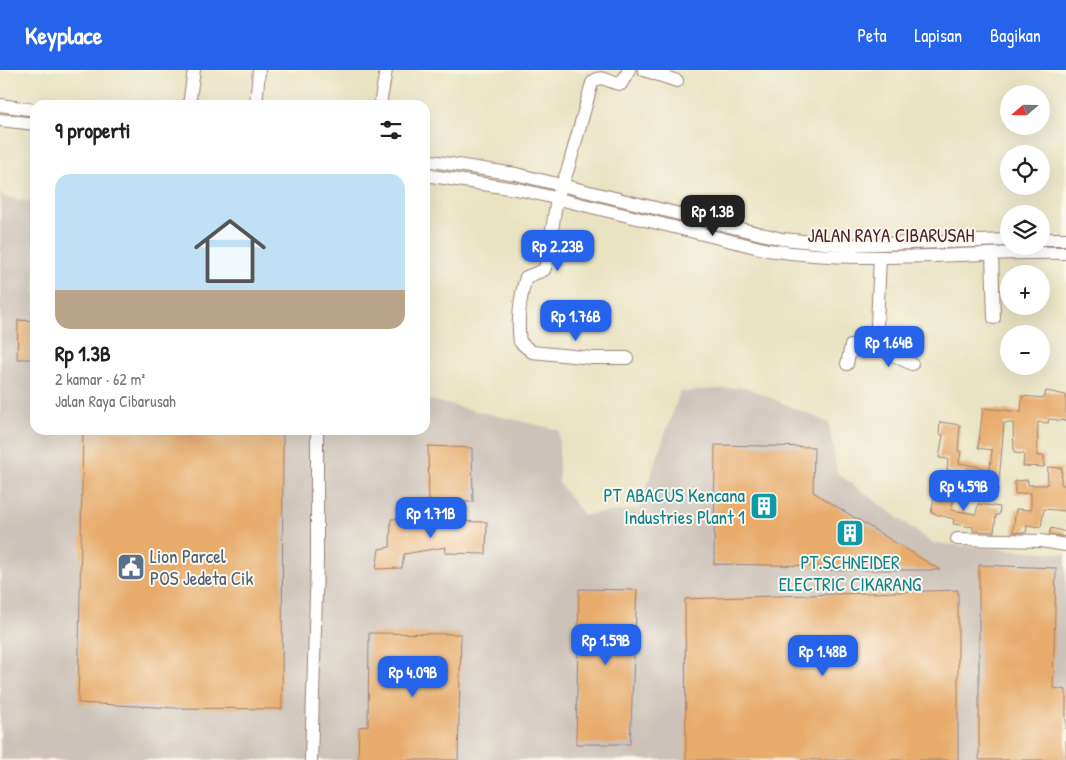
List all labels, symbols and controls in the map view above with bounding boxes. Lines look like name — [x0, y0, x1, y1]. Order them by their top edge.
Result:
text: Keyplace — [25, 19, 102, 51]
text: Peta — [857, 23, 886, 48]
text: Lapisan — [914, 23, 962, 48]
text: Bagikan — [990, 23, 1041, 48]
north arrow — [1000, 85, 1050, 135]
map controls — [1000, 85, 1050, 375]
text: 9 properti — [55, 116, 130, 145]
icon: filters — [377, 116, 405, 144]
button: locate — [1000, 145, 1050, 195]
pin: Rp 1.3B — [667, 194, 759, 237]
text: Rp 1.3B — [692, 200, 734, 222]
button: layers — [1000, 205, 1050, 255]
icon: home — [185, 206, 275, 296]
street label: JALAN RAYA CIBARUSAH — [808, 222, 975, 248]
pin: Rp 2.23B — [506, 230, 610, 272]
text: Rp 2.23B — [532, 235, 584, 257]
button: + — [1000, 265, 1050, 315]
pin: Rp 1.76B — [524, 300, 628, 342]
text: Rp 1.76B — [551, 305, 601, 327]
button: − — [1000, 325, 1050, 375]
pin: Rp 1.64B — [837, 326, 941, 368]
text: Rp 1.64B — [865, 331, 913, 353]
text: Rp 1.3B — [55, 339, 111, 368]
text: 2 kamar · 62 m² — [55, 368, 145, 390]
text: Jalan Raya Cibarusah — [55, 390, 176, 412]
pin: Rp 4.59B — [912, 470, 1016, 512]
text: Rp 4.59B — [940, 475, 988, 497]
place label: PT ABACUS Kencana Industries Plant 1 — [604, 482, 746, 530]
building icon: PT ABACUS Kencana Industries Plant 1 — [749, 491, 779, 521]
pin: Rp 1.71B — [379, 496, 483, 539]
text: Rp 1.71B — [407, 502, 455, 524]
building icon: PT.SCHNEIDER ELECTRIC CIKARANG — [835, 518, 865, 548]
place label: Lion Parcel POS Jedeta Cik — [150, 543, 253, 591]
place label: PT.SCHNEIDER ELECTRIC CIKARANG — [779, 549, 921, 597]
public building icon: Lion Parcel POS Jedeta Cik — [116, 552, 146, 582]
pin: Rp 1.59B — [554, 624, 658, 666]
text: Rp 1.59B — [582, 629, 630, 651]
pin: Rp 1.48B — [771, 634, 875, 677]
text: Rp 1.48B — [799, 640, 847, 662]
pin: Rp 4.09B — [361, 656, 465, 698]
text: Rp 4.09B — [389, 661, 437, 683]

